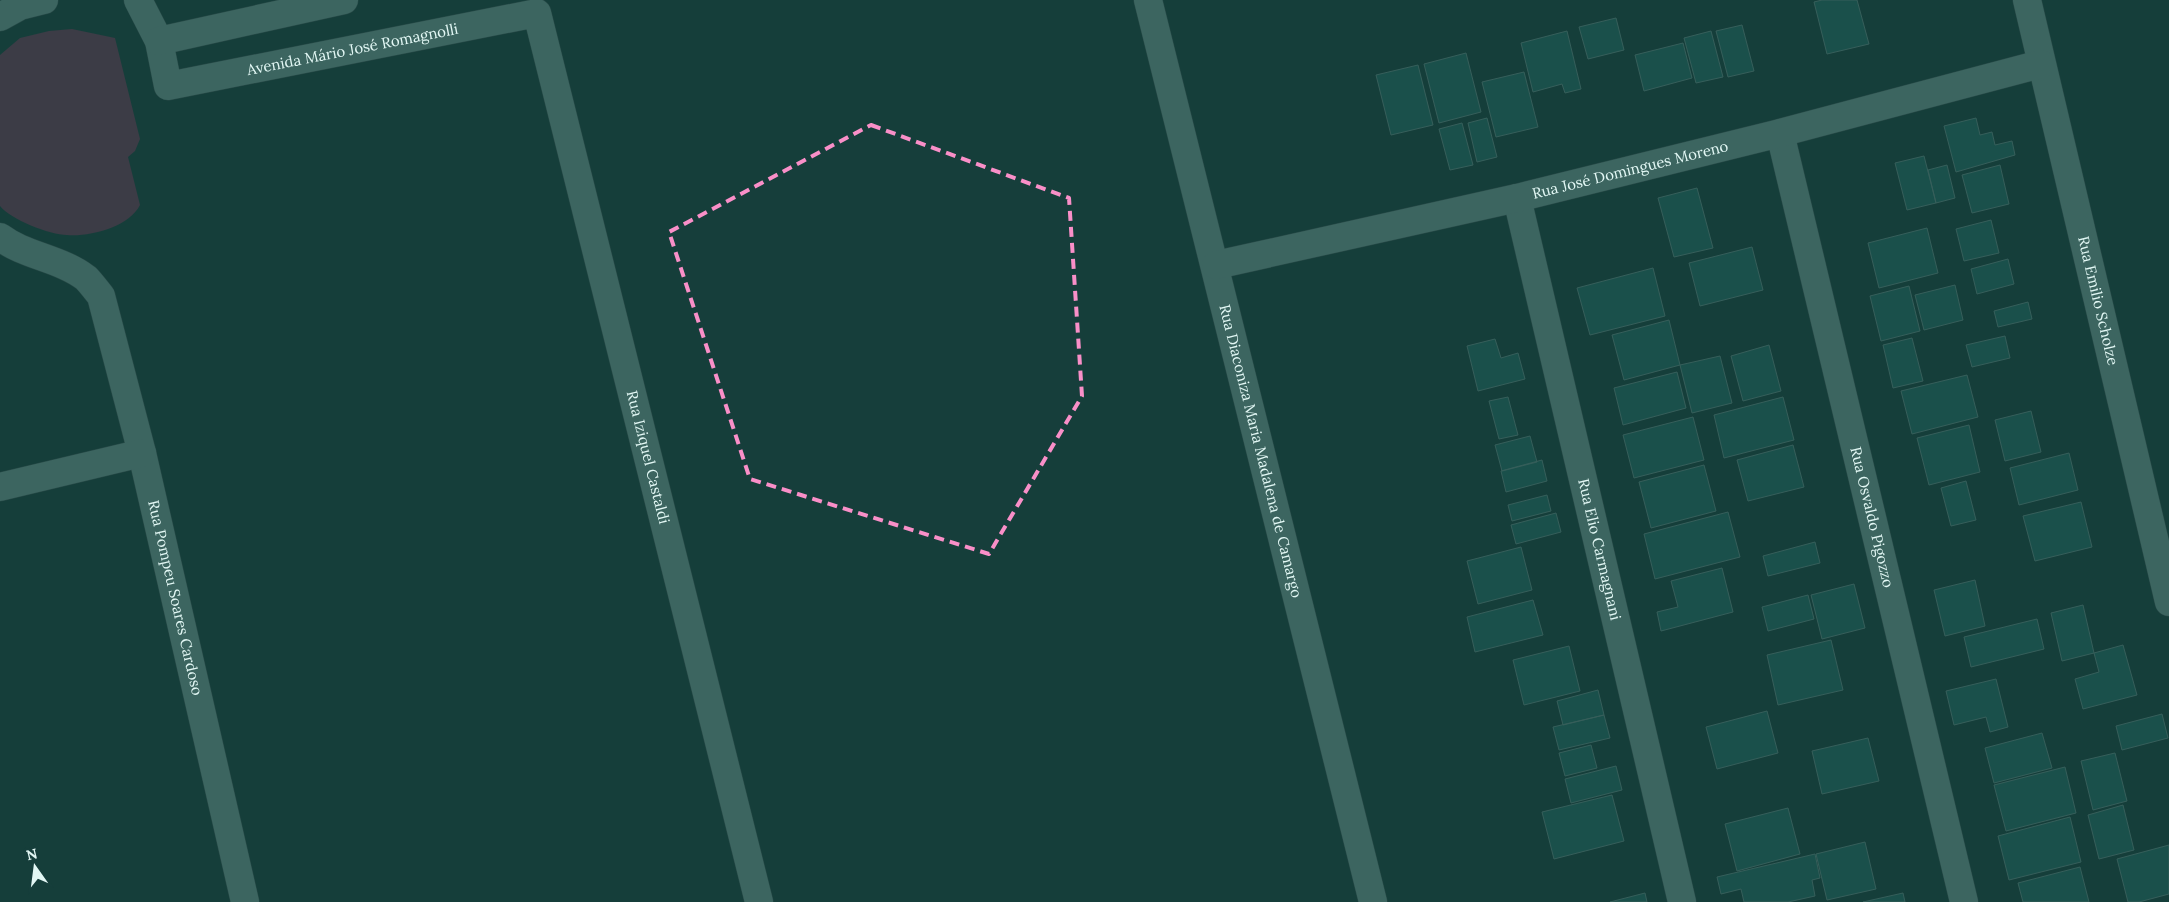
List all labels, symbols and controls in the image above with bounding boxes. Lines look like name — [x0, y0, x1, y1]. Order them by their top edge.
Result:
street label: Avenida Mário José Romagnolli — [244, 19, 460, 79]
street label: Rua José Domingues Moreno — [1530, 136, 1730, 203]
street label: Rua Emilio Scholze — [2074, 234, 2123, 367]
street label: Rua Diaconiza Maria Madalena de Camargo — [1215, 302, 1307, 600]
street label: Rua Iziquel Castaldi — [623, 388, 674, 526]
street label: Rua Osvaldo Pigozzo — [1846, 445, 1898, 590]
street label: Rua Elio Carmagnani — [1574, 477, 1626, 622]
street label: Rua Pompeu Soares Cardoso — [144, 498, 207, 698]
north arrow — [10, 842, 60, 892]
text: N — [24, 844, 39, 864]

